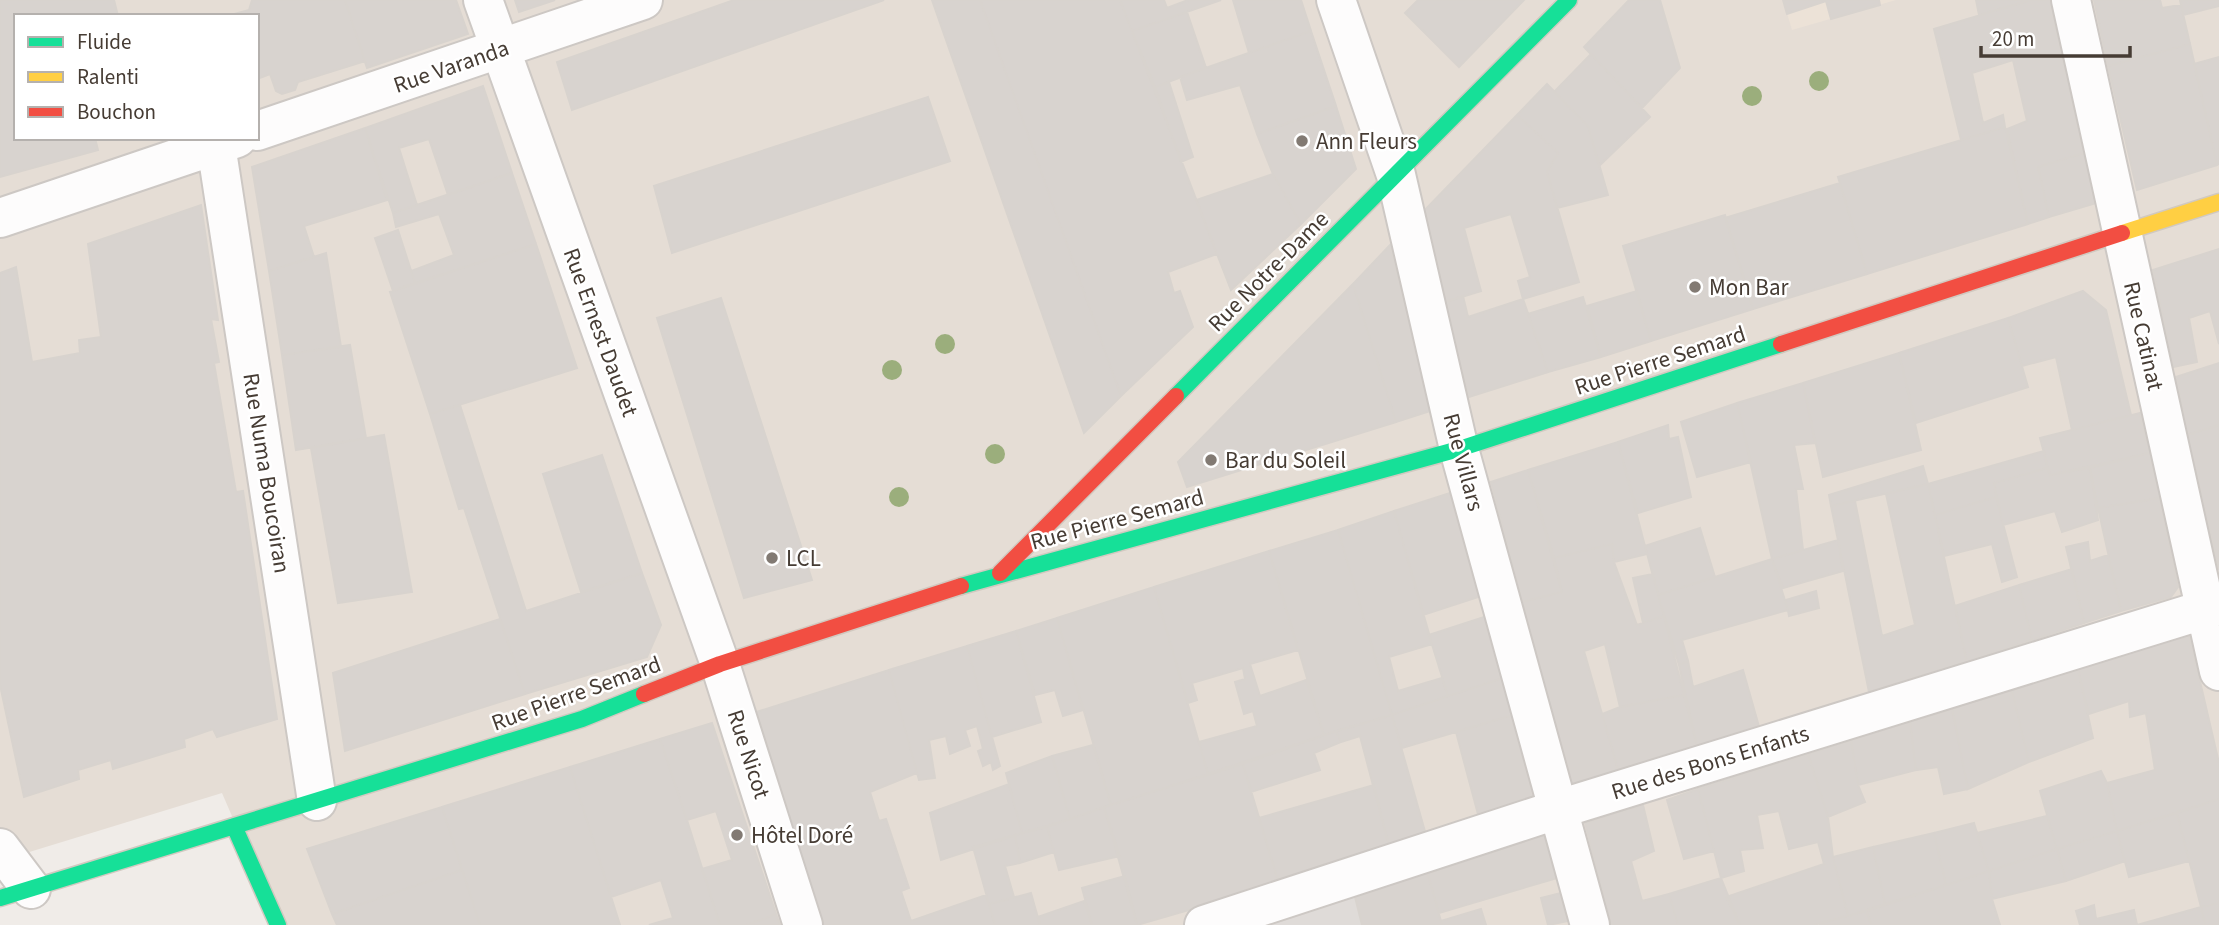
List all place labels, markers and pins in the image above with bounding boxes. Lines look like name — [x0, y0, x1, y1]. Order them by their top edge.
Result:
place label: Ann Fleurs — [1316, 125, 1417, 158]
marker: Ann Fleurs — [1294, 133, 1310, 149]
place label: Mon Bar — [1709, 271, 1789, 304]
marker: Mon Bar — [1687, 279, 1703, 295]
place label: Bar du Soleil — [1225, 444, 1346, 477]
marker: Bar du Soleil — [1203, 452, 1219, 468]
place label: LCL — [786, 542, 821, 575]
marker: LCL — [764, 550, 780, 566]
place label: Hôtel Doré — [751, 819, 853, 852]
marker: Hôtel Doré — [729, 827, 745, 843]

